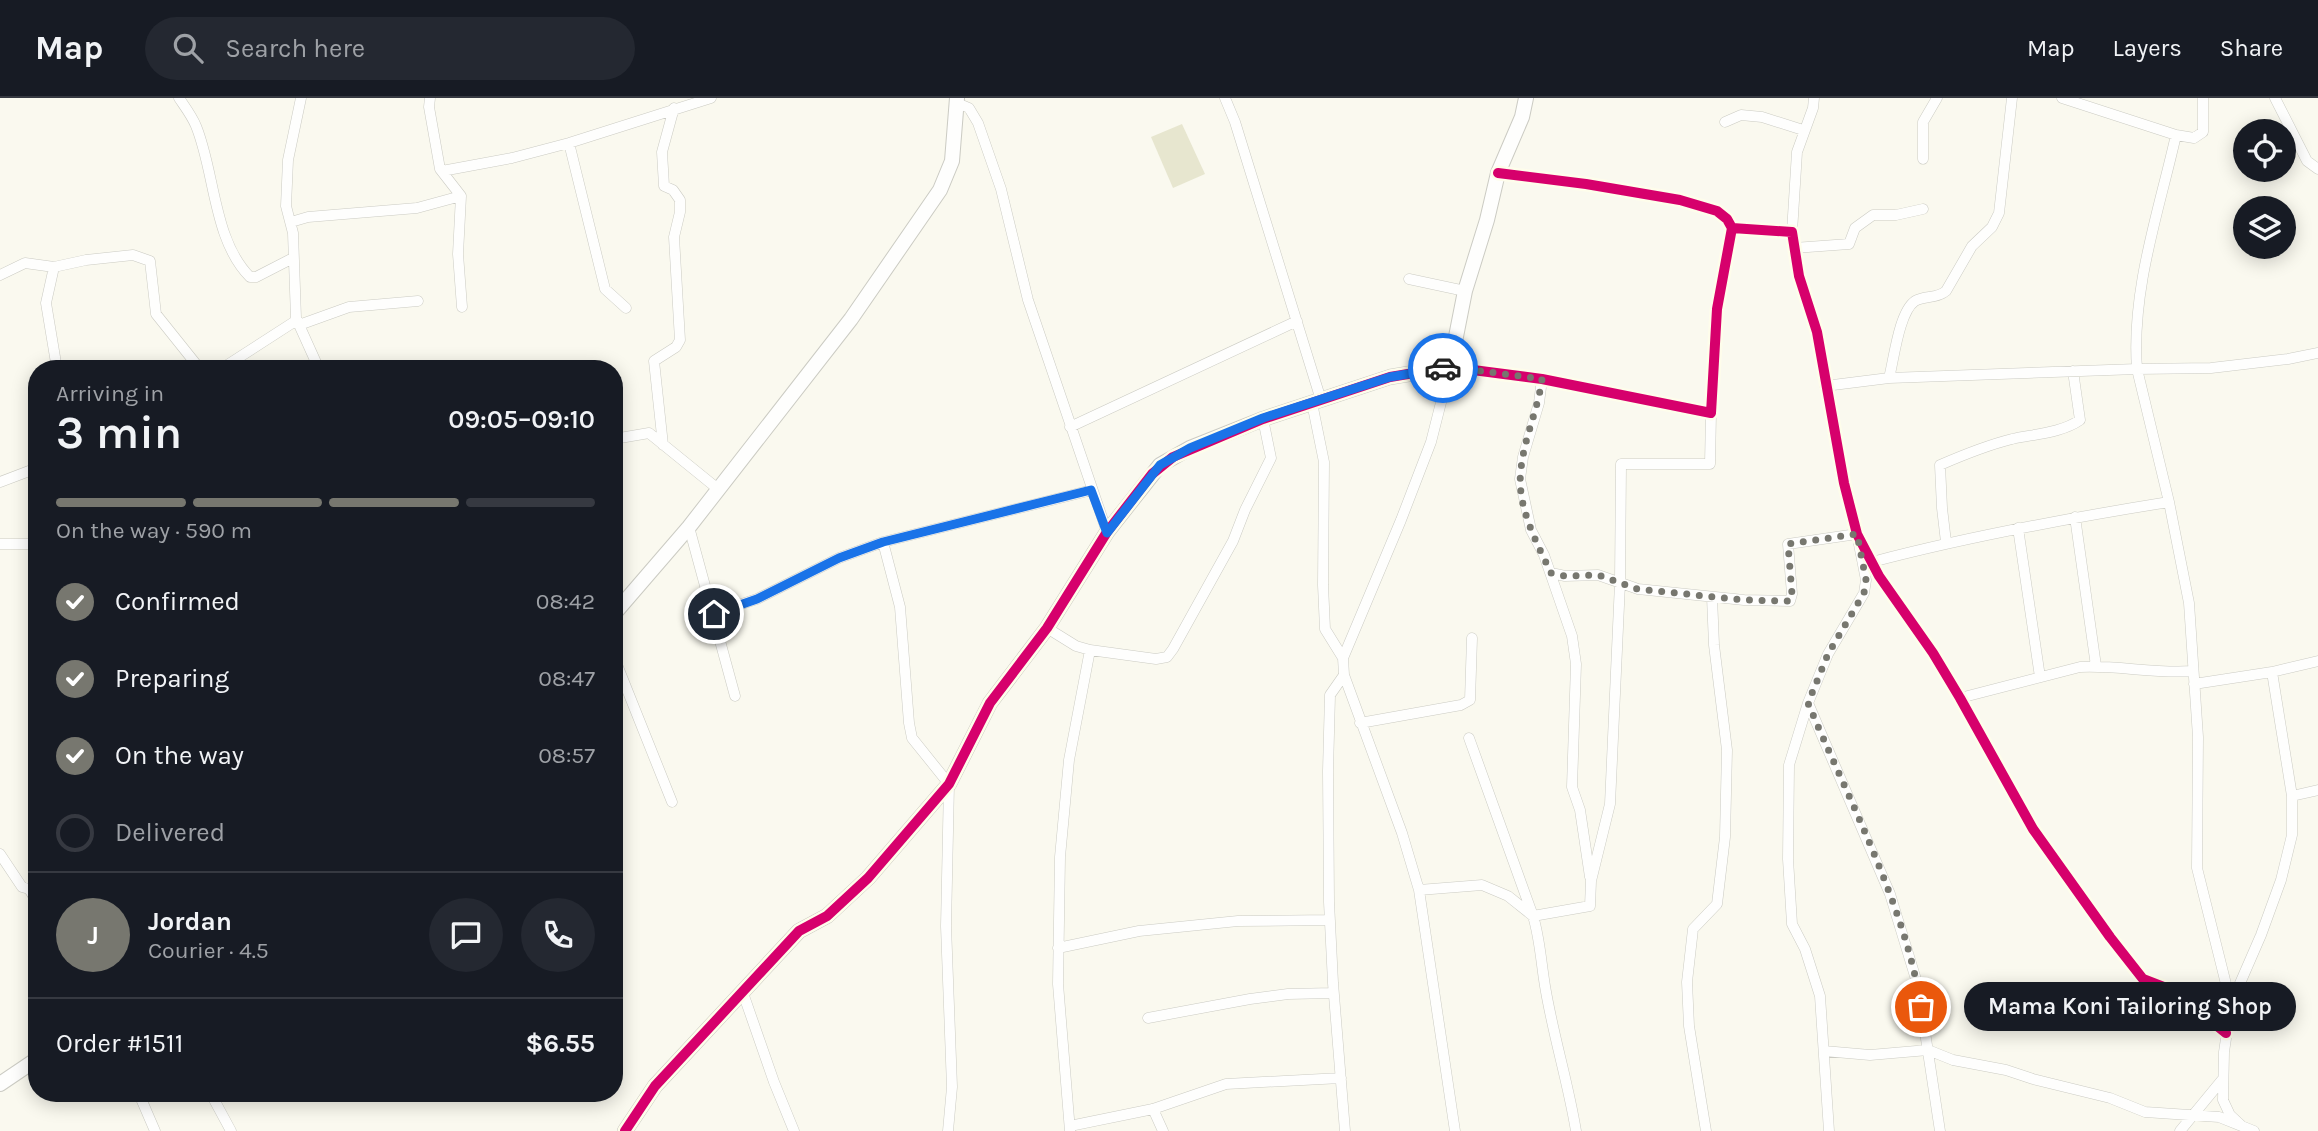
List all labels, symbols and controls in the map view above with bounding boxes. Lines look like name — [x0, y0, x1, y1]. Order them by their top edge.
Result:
search box — [145, 17, 635, 80]
text: Map — [35, 29, 103, 67]
icon: search — [169, 29, 207, 67]
text: Search here — [225, 33, 365, 64]
text: Map — [2027, 34, 2075, 62]
text: Layers — [2113, 34, 2182, 62]
text: Share — [2220, 34, 2283, 62]
map controls — [2233, 119, 2296, 259]
button: locate — [2233, 119, 2296, 182]
button: layers — [2233, 196, 2296, 259]
courier — [1408, 333, 1478, 403]
icon: car — [1424, 349, 1462, 387]
text: Arriving in — [56, 380, 164, 407]
text: 09:05–09:10 — [448, 404, 595, 435]
text: 3 min — [56, 406, 182, 460]
text: On the way · 590 m — [56, 517, 252, 544]
icon: check — [56, 583, 94, 621]
pin — [684, 584, 744, 644]
text: Confirmed — [115, 586, 240, 617]
text: 08:42 — [536, 588, 595, 615]
icon: home — [695, 595, 733, 633]
icon: check — [56, 660, 94, 698]
text: Preparing — [115, 663, 229, 694]
text: 08:47 — [538, 665, 595, 692]
icon: check — [56, 737, 94, 775]
text: On the way — [115, 740, 244, 771]
text: 08:57 — [538, 742, 595, 769]
text: Delivered — [115, 817, 225, 848]
button: chat — [429, 898, 503, 972]
button: phone — [521, 898, 595, 972]
text: Jordan — [148, 906, 232, 937]
text: J — [87, 920, 99, 951]
text: Courier · 4.5 — [148, 937, 269, 964]
pin — [1891, 977, 1951, 1037]
callout: Mama Koni Tailoring Shop — [1963, 982, 2296, 1032]
icon: bag — [1902, 988, 1940, 1026]
text: Mama Koni Tailoring Shop — [1988, 993, 2272, 1020]
text: Order #1511 — [56, 1028, 183, 1059]
text: $6.55 — [525, 1028, 595, 1059]

